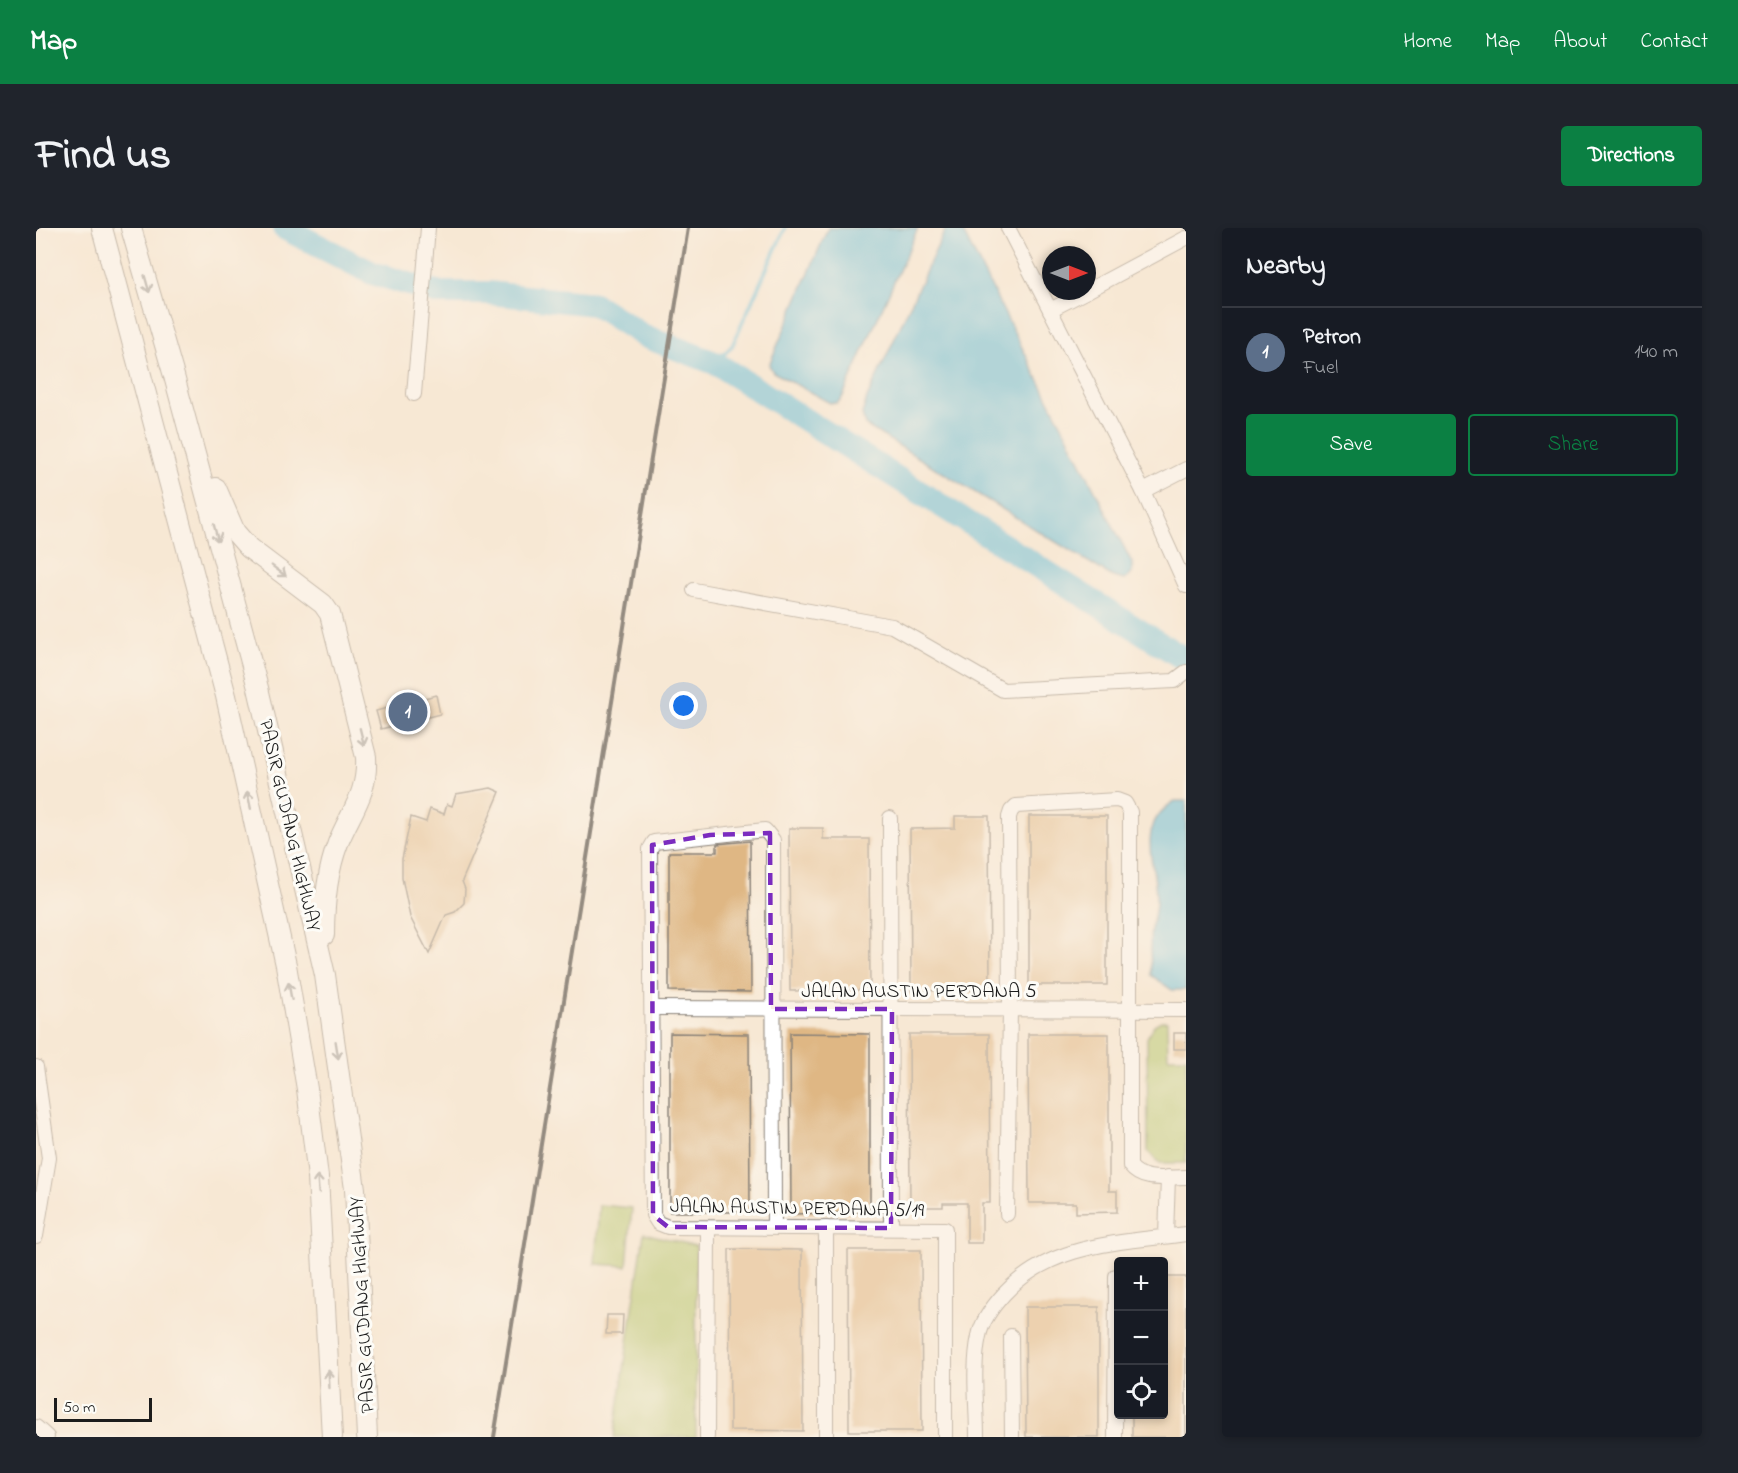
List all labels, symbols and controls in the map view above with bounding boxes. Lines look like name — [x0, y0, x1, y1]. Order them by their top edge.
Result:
text: Map — [30, 22, 77, 63]
text: Home — [1403, 27, 1452, 57]
text: Map — [1485, 27, 1520, 57]
text: About — [1553, 27, 1607, 57]
text: Contact — [1640, 27, 1708, 57]
text: Find us — [36, 126, 171, 187]
button: Directions — [1561, 126, 1702, 186]
north arrow — [1042, 246, 1096, 300]
text: Nearby — [1246, 248, 1325, 286]
one-way arrow — [142, 274, 153, 293]
text: Petron — [1303, 322, 1361, 354]
text: 1 — [1262, 338, 1269, 367]
text: 140 m — [1634, 338, 1678, 367]
text: Fuel — [1303, 354, 1338, 383]
button: Save — [1246, 414, 1456, 476]
button: Share — [1468, 414, 1678, 476]
one-way arrow — [211, 523, 223, 542]
one-way arrow — [271, 564, 287, 577]
pin: 1 — [388, 690, 428, 734]
your location — [669, 691, 698, 720]
street label: PASIR GUDANG HIGHWAY — [250, 717, 327, 935]
one-way arrow — [356, 728, 368, 747]
one-way arrow — [243, 791, 255, 810]
street label: JALAN AUSTIN PERDANA 5 — [801, 978, 1037, 1007]
one-way arrow — [284, 982, 295, 1001]
one-way arrow — [331, 1039, 342, 1059]
one-way arrow — [313, 1174, 324, 1194]
street label: JALAN AUSTIN PERDANA 5/19 — [670, 1193, 924, 1226]
street label: PASIR GUDANG HIGHWAY — [343, 1196, 384, 1414]
map controls — [1114, 1257, 1168, 1419]
button: + — [1114, 1257, 1168, 1311]
button: − — [1114, 1311, 1168, 1365]
button: locate — [1114, 1365, 1168, 1419]
one-way arrow — [324, 1369, 335, 1389]
scale bar — [54, 1395, 152, 1422]
text: 50 m — [63, 1396, 95, 1420]

